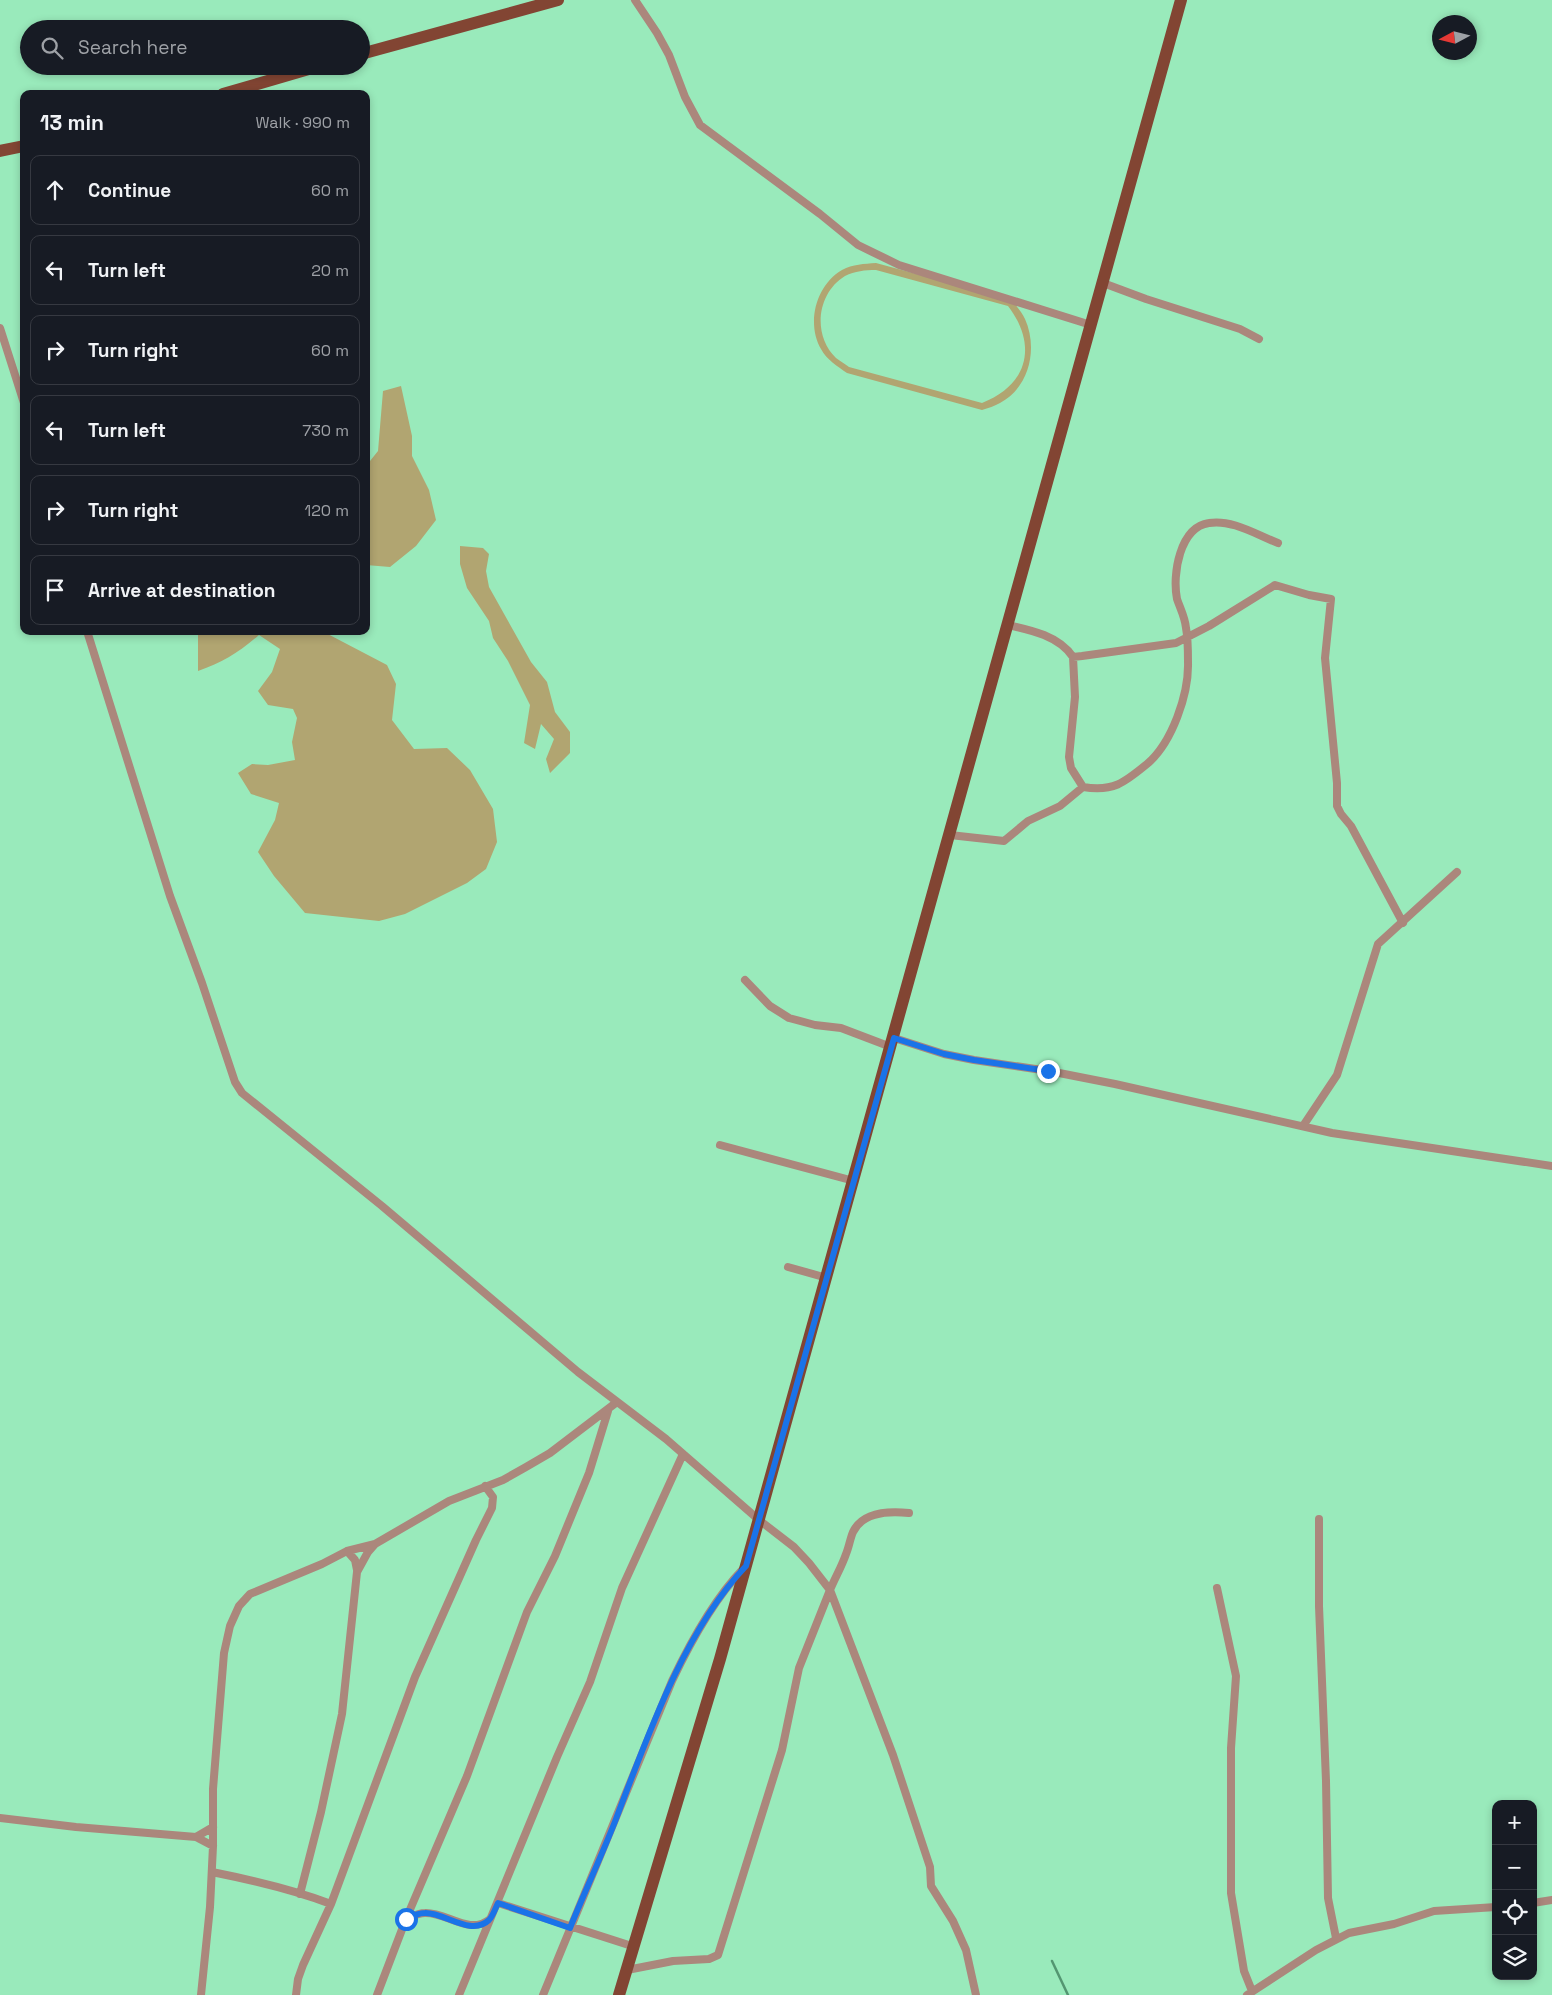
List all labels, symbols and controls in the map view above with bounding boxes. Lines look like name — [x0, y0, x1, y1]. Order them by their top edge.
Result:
north arrow — [1432, 15, 1477, 60]
search box — [20, 20, 370, 75]
icon: search — [38, 34, 66, 62]
text: Search here — [78, 35, 188, 60]
text: 13 min — [40, 109, 104, 136]
text: Walk · 990 m — [256, 112, 350, 133]
icon: ahead — [41, 176, 69, 204]
text: Continue — [88, 178, 171, 203]
text: 60 m — [311, 180, 349, 201]
icon: left — [41, 256, 69, 284]
text: Turn left — [88, 258, 166, 283]
text: 20 m — [311, 260, 349, 281]
icon: right — [41, 336, 69, 364]
text: Turn right — [88, 338, 178, 363]
text: 60 m — [311, 340, 349, 361]
icon: left — [41, 416, 69, 444]
text: Turn left — [88, 418, 166, 443]
text: 730 m — [302, 420, 349, 441]
icon: right — [41, 496, 69, 524]
text: Turn right — [88, 498, 178, 523]
text: 120 m — [305, 500, 349, 521]
icon: arrive — [41, 576, 69, 604]
text: Arrive at destination — [88, 578, 276, 603]
route end — [1037, 1060, 1060, 1083]
map controls — [1492, 1800, 1537, 1980]
button: + — [1492, 1800, 1537, 1845]
button: − — [1492, 1845, 1537, 1890]
button: locate — [1492, 1890, 1537, 1935]
route start — [395, 1908, 418, 1931]
button: layers — [1492, 1935, 1537, 1980]

